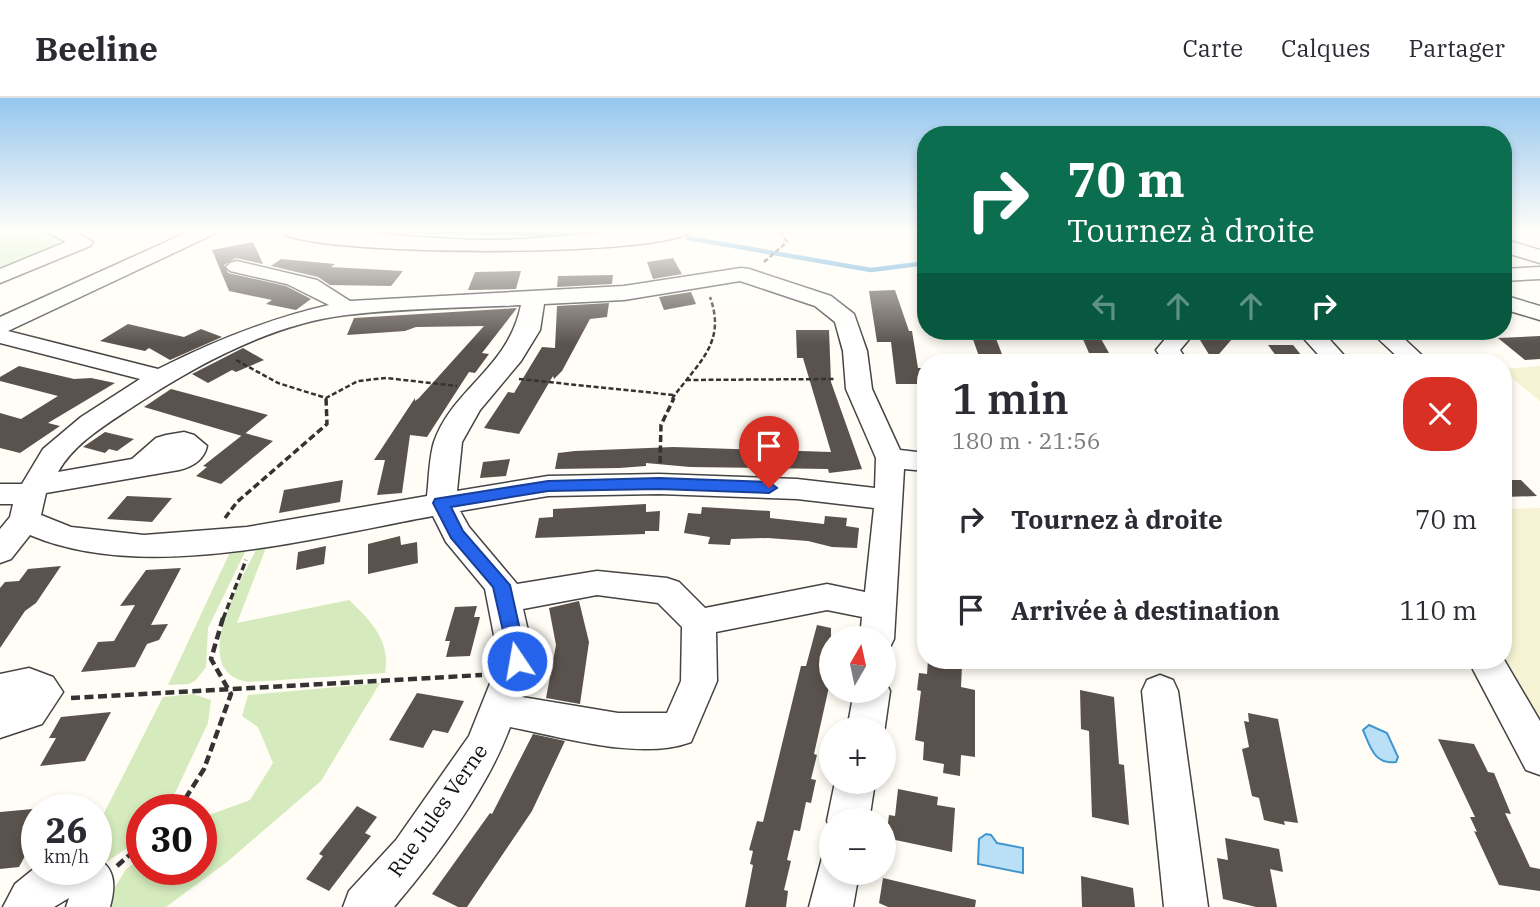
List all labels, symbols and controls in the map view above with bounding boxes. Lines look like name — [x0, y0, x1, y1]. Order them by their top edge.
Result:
text: Beeline — [35, 27, 158, 70]
text: Carte — [1182, 32, 1243, 64]
text: Calques — [1281, 32, 1371, 64]
text: Partager — [1409, 32, 1505, 64]
text: 70 m — [1067, 147, 1185, 210]
icon: right — [952, 154, 1043, 245]
text: Tournez à droite — [1067, 209, 1315, 251]
icon: left — [1086, 287, 1124, 325]
icon: ahead — [1159, 287, 1197, 325]
icon: ahead — [1232, 287, 1270, 325]
icon: right — [1305, 287, 1343, 325]
text: 1 min — [952, 371, 1069, 426]
button: close — [1403, 377, 1477, 451]
pin — [739, 416, 799, 488]
text: 180 m · 21:56 — [952, 425, 1101, 455]
icon: arrive — [750, 427, 788, 465]
icon: right — [952, 500, 990, 538]
text: Tournez à droite — [1011, 502, 1223, 536]
text: 70 m — [1415, 502, 1477, 536]
icon: arrive — [952, 591, 990, 629]
text: Arrivée à destination — [1011, 593, 1280, 627]
text: 110 m — [1399, 593, 1477, 627]
position arrow — [480, 624, 554, 698]
north arrow — [819, 626, 896, 704]
map controls — [819, 626, 896, 885]
button: + — [819, 717, 896, 794]
street label: Rue Jules Verne — [381, 738, 493, 882]
speed limit sign: 30 — [126, 794, 217, 885]
text: 26 — [45, 807, 88, 853]
button: − — [819, 808, 896, 885]
text: km/h — [44, 845, 89, 868]

